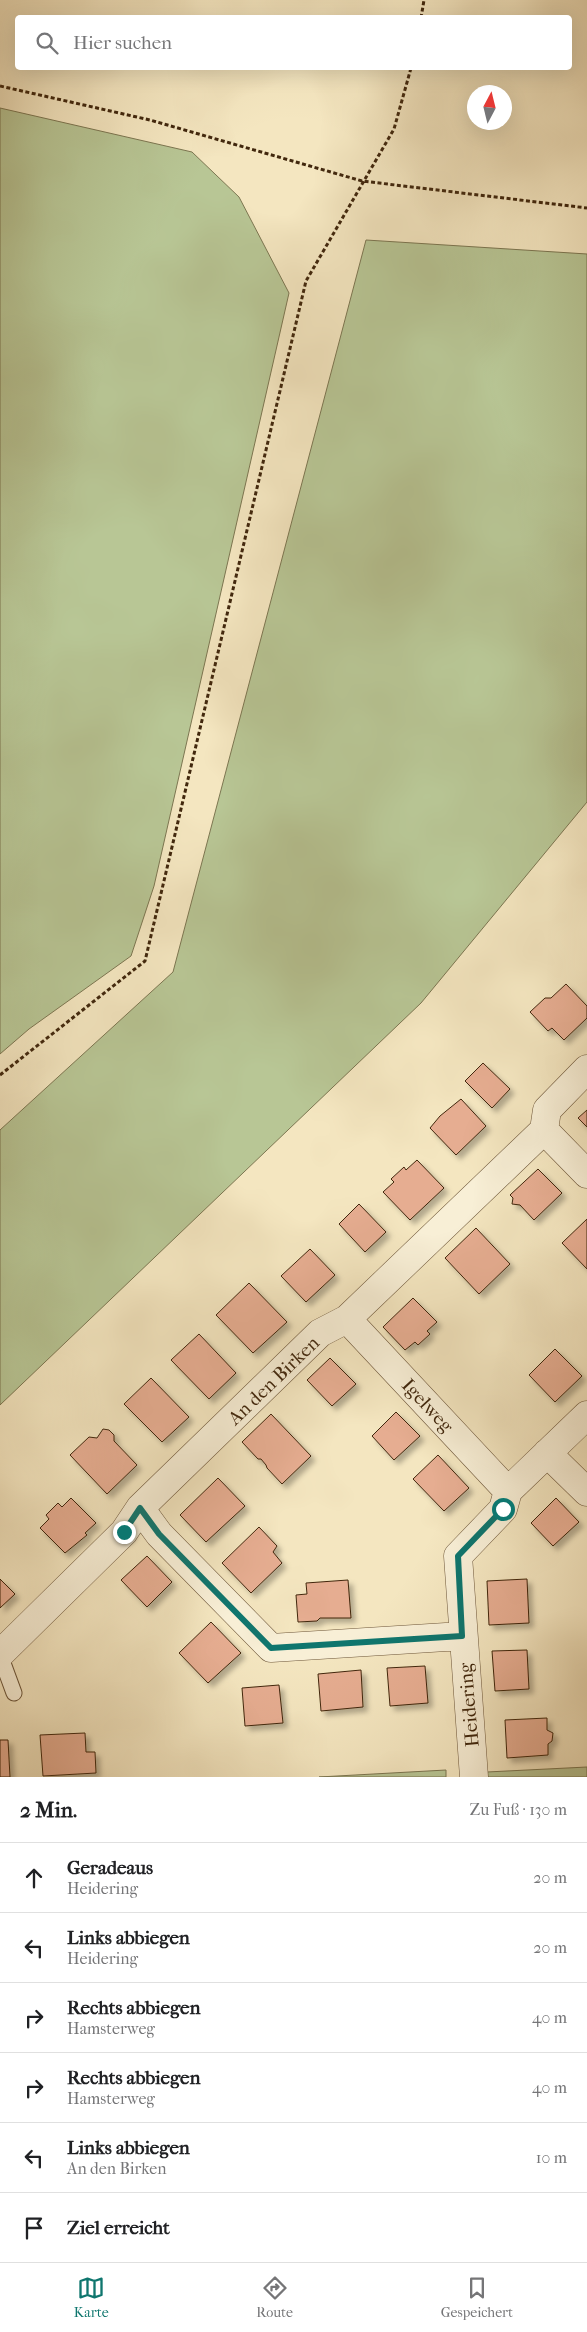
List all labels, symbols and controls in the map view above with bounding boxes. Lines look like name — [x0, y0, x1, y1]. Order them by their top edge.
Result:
search box — [15, 15, 572, 70]
icon: search — [33, 29, 61, 57]
text: Hier suchen — [73, 32, 172, 54]
north arrow — [467, 85, 512, 130]
street label: An den Birken — [223, 1332, 324, 1430]
street label: Igelweg — [397, 1374, 458, 1438]
route start — [492, 1498, 515, 1521]
route end — [113, 1521, 136, 1544]
street label: Heidering — [454, 1661, 484, 1748]
text: 2 Min. — [20, 1798, 77, 1822]
text: Zu Fuß · 130 m — [469, 1800, 567, 1819]
text: Geradeaus — [67, 1857, 153, 1879]
icon: ahead — [20, 1864, 48, 1892]
text: 20 m — [533, 1868, 567, 1887]
text: Heidering — [67, 1879, 138, 1898]
text: Links abbiegen — [67, 1927, 190, 1949]
icon: left — [20, 1934, 48, 1962]
text: 20 m — [533, 1938, 567, 1957]
text: Heidering — [67, 1949, 138, 1968]
text: Rechts abbiegen — [67, 1997, 201, 2019]
icon: right — [20, 2004, 48, 2032]
text: 40 m — [532, 2008, 567, 2027]
text: Hamsterweg — [67, 2019, 155, 2038]
text: Rechts abbiegen — [67, 2067, 201, 2089]
icon: right — [20, 2074, 48, 2102]
text: 40 m — [532, 2078, 567, 2097]
text: Hamsterweg — [67, 2089, 155, 2108]
text: Links abbiegen — [67, 2137, 190, 2159]
icon: left — [20, 2144, 48, 2172]
text: 10 m — [536, 2148, 567, 2167]
text: An den Birken — [67, 2159, 166, 2178]
icon: arrive — [20, 2214, 48, 2242]
text: Ziel erreicht — [67, 2217, 170, 2239]
tab: Karte — [74, 2274, 109, 2321]
tab: Route — [256, 2274, 293, 2321]
tab: Gespeichert — [441, 2274, 513, 2321]

